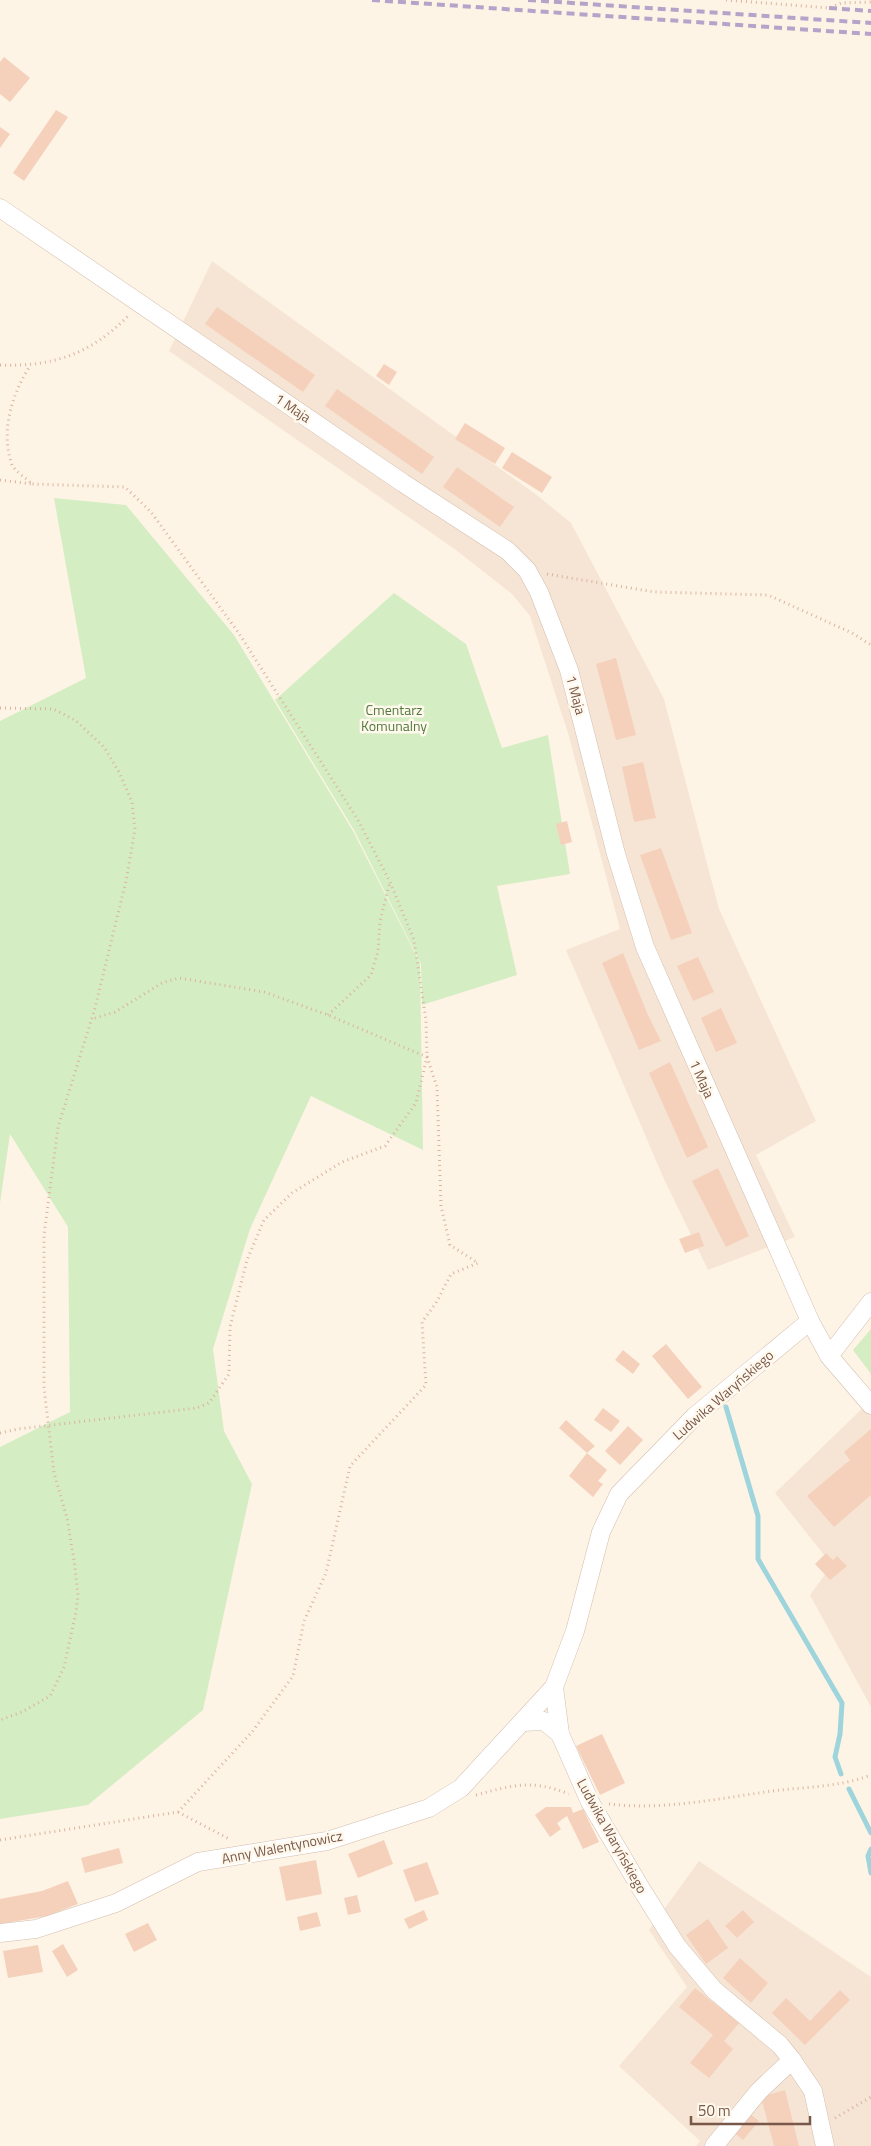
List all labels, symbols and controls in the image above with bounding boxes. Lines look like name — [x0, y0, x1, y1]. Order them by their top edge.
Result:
street label: 1 Maja — [271, 388, 316, 427]
street label: 1 Maja — [561, 673, 592, 717]
park label: Cmentarz Komunalny — [361, 699, 427, 736]
street label: 1 Maja — [685, 1056, 720, 1101]
street label: Ludwika Waryńskiego — [667, 1345, 778, 1445]
street label: Ludwika Waryńskiego — [572, 1775, 653, 1897]
street label: Anny Walentynowicz — [220, 1824, 344, 1869]
scale bar — [691, 2094, 810, 2126]
text: 50 m — [698, 2099, 731, 2122]

